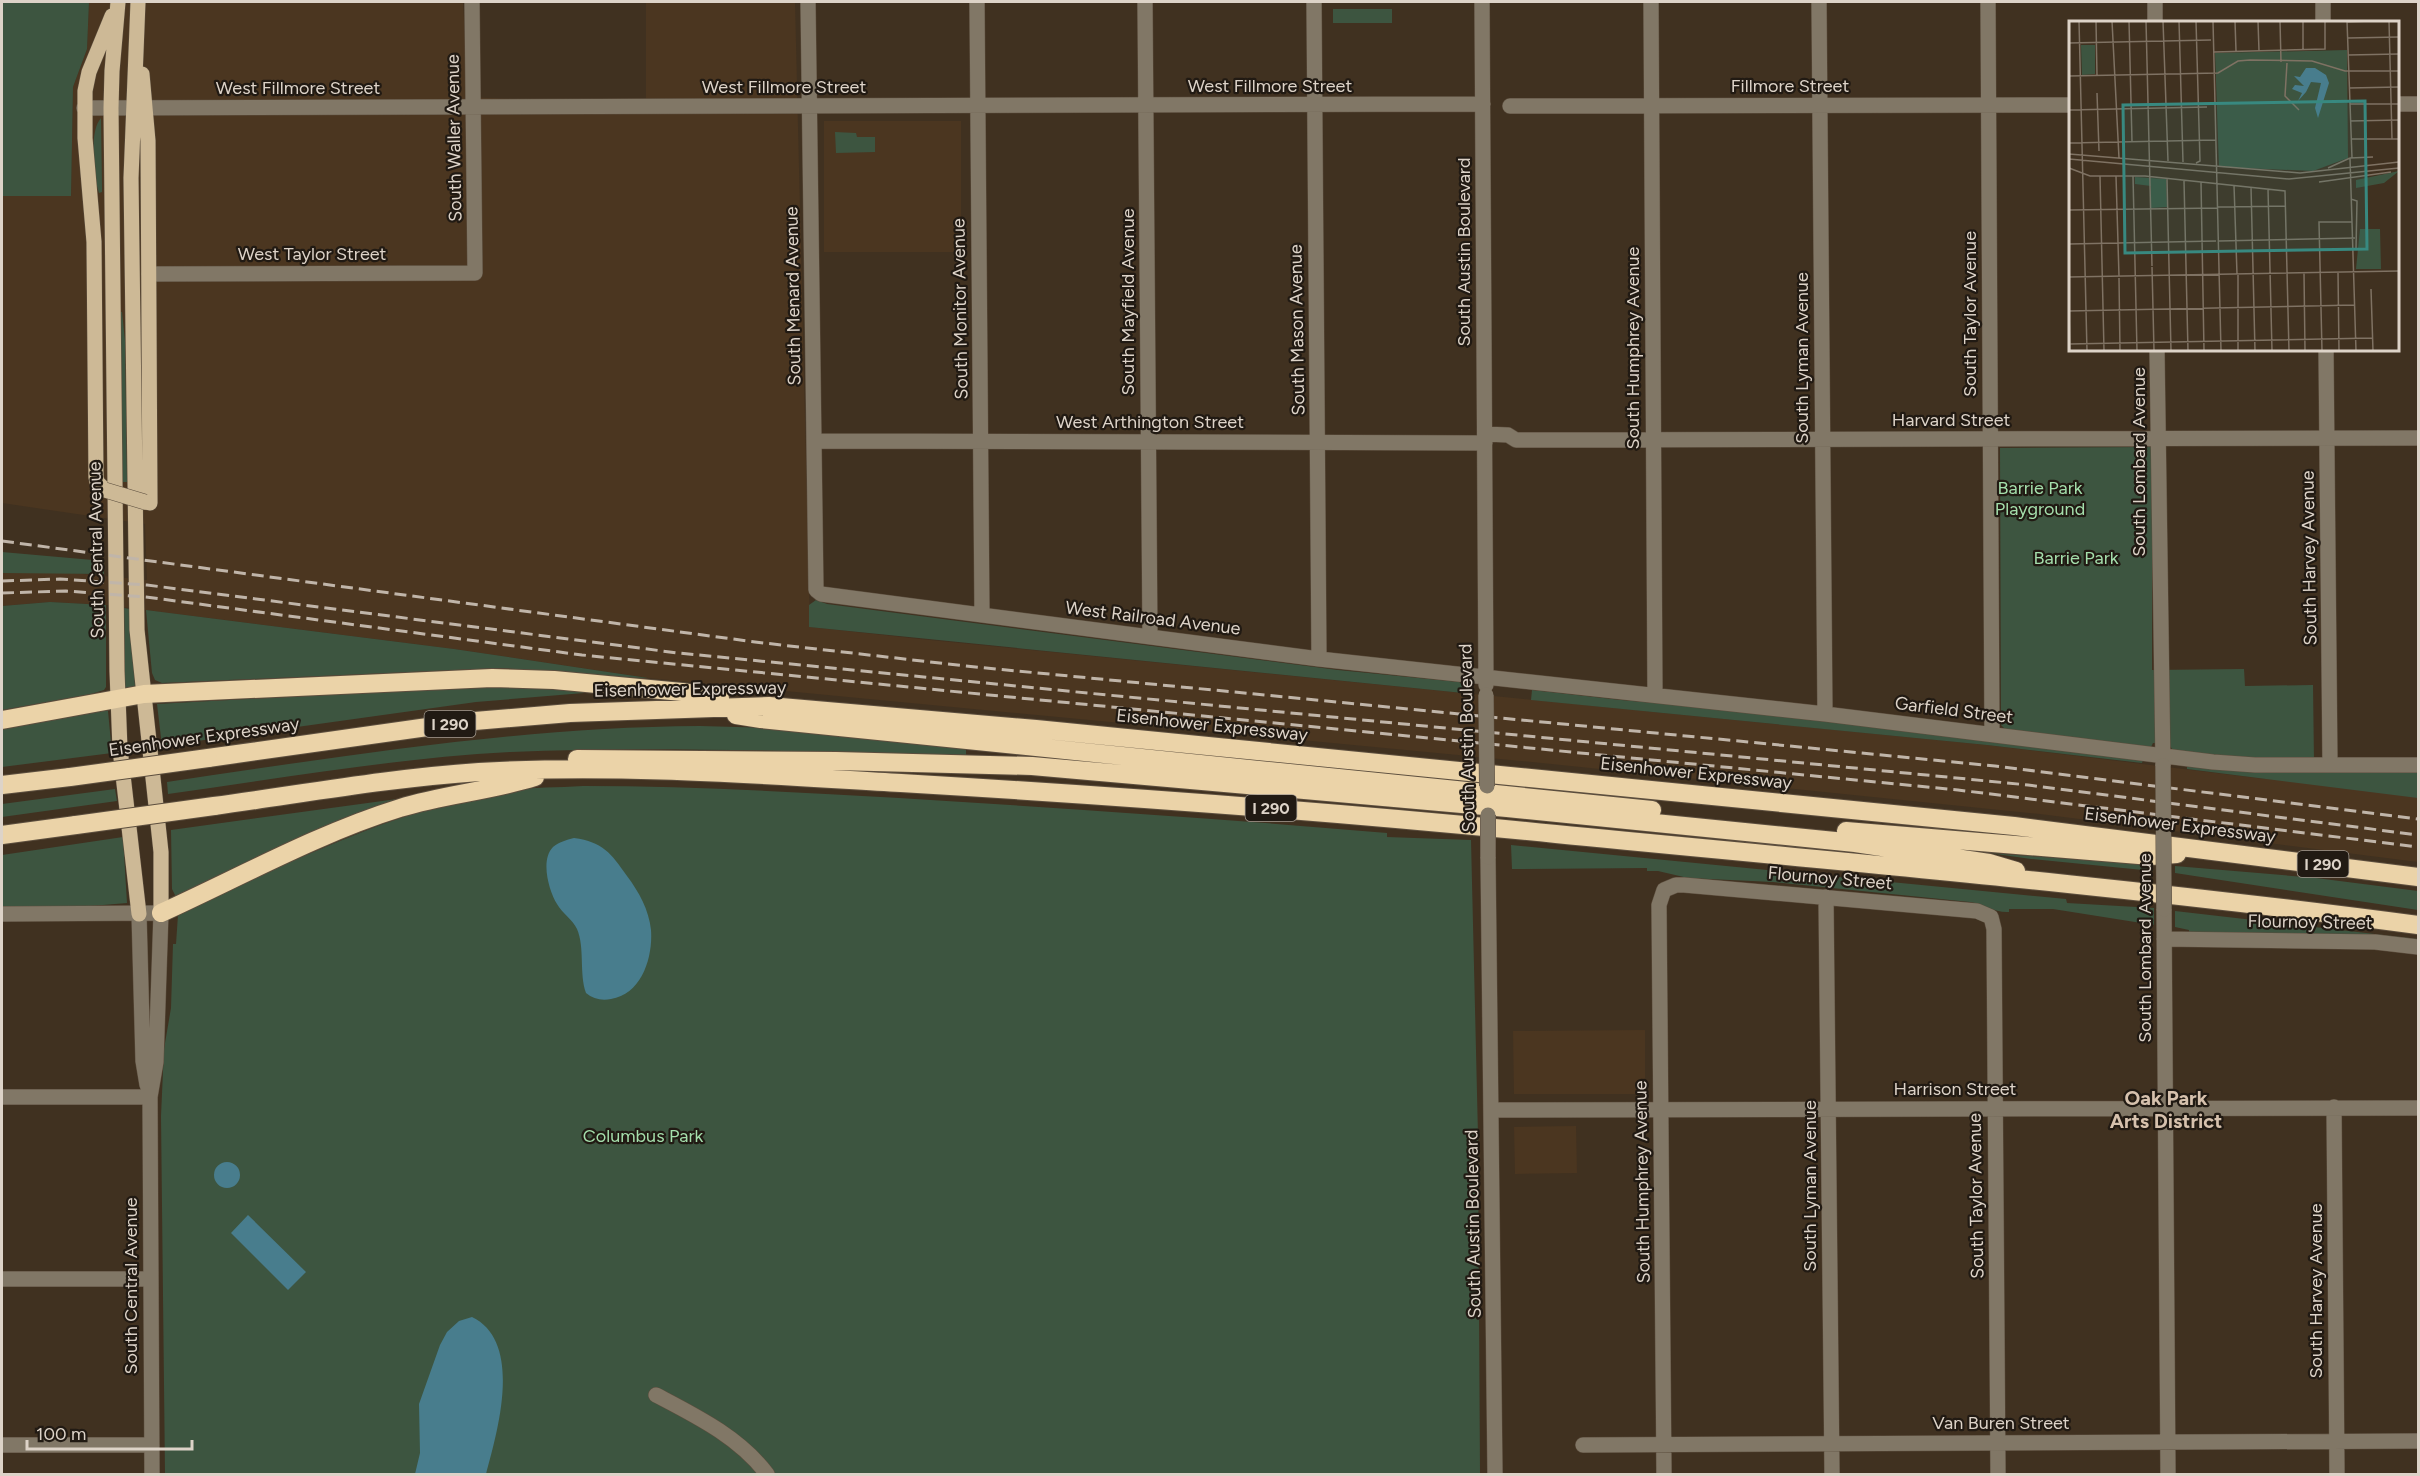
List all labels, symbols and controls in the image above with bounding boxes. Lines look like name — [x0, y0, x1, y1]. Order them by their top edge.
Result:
inset map — [2069, 21, 2399, 351]
street label: South Waller Avenue — [442, 54, 466, 222]
street label: West Fillmore Street — [1188, 75, 1352, 97]
street label: Fillmore Street — [1731, 75, 1849, 97]
street label: West Fillmore Street — [702, 76, 866, 98]
street label: West Fillmore Street — [216, 77, 380, 99]
street label: South Austin Boulevard — [1453, 158, 1475, 346]
street label: South Menard Avenue — [780, 206, 806, 386]
street label: South Mayfield Avenue — [1117, 208, 1139, 396]
street label: South Monitor Avenue — [947, 218, 973, 400]
street label: South Taylor Avenue — [1959, 231, 1981, 397]
street label: West Taylor Street — [238, 243, 387, 265]
street label: South Mason Avenue — [1285, 244, 1309, 416]
street label: South Humphrey Avenue — [1622, 246, 1644, 449]
street label: South Lyman Avenue — [1791, 272, 1813, 444]
street label: South Lombard Avenue — [2128, 367, 2150, 557]
street label: Harvard Street — [1892, 409, 2010, 431]
street label: West Arthington Street — [1056, 411, 1244, 433]
street label: South Central Avenue — [83, 461, 109, 639]
street label: South Harvey Avenue — [2296, 470, 2322, 646]
park label: Barrie Park Playground — [1995, 477, 2085, 520]
park label: Barrie Park — [2033, 547, 2119, 569]
street label: West Railroad Avenue — [1064, 596, 1242, 640]
street label: South Austin Boulevard — [1454, 643, 1480, 833]
street label: Eisenhower Expressway — [594, 676, 787, 702]
street label: Garfield Street — [1894, 692, 2015, 728]
street label: Eisenhower Expressway — [1115, 704, 1309, 746]
road number: I 290 — [424, 711, 476, 737]
street label: Eisenhower Expressway — [107, 713, 301, 761]
street label: Eisenhower Expressway — [1599, 752, 1793, 794]
road number: I 290 — [1246, 795, 1296, 821]
street label: Eisenhower Expressway — [2083, 802, 2277, 848]
road number: I 290 — [2298, 851, 2348, 877]
street label: South Lombard Avenue — [2134, 853, 2156, 1043]
street label: Flournoy Street — [1767, 862, 1893, 894]
street label: Flournoy Street — [2247, 910, 2373, 934]
street label: Harrison Street — [1894, 1078, 2017, 1100]
street label: South Humphrey Avenue — [1629, 1080, 1655, 1284]
district label: Oak Park Arts District — [2110, 1086, 2222, 1133]
street label: South Lyman Avenue — [1799, 1100, 1821, 1272]
street label: South Taylor Avenue — [1964, 1113, 1988, 1279]
park label: Columbus Park — [583, 1125, 703, 1147]
street label: South Austin Boulevard — [1460, 1129, 1486, 1319]
street label: South Central Avenue — [120, 1197, 142, 1375]
street label: South Harvey Avenue — [2305, 1203, 2327, 1379]
street label: Van Buren Street — [1932, 1412, 2070, 1434]
scale bar — [27, 1413, 192, 1451]
text: 100 m — [36, 1423, 86, 1445]

